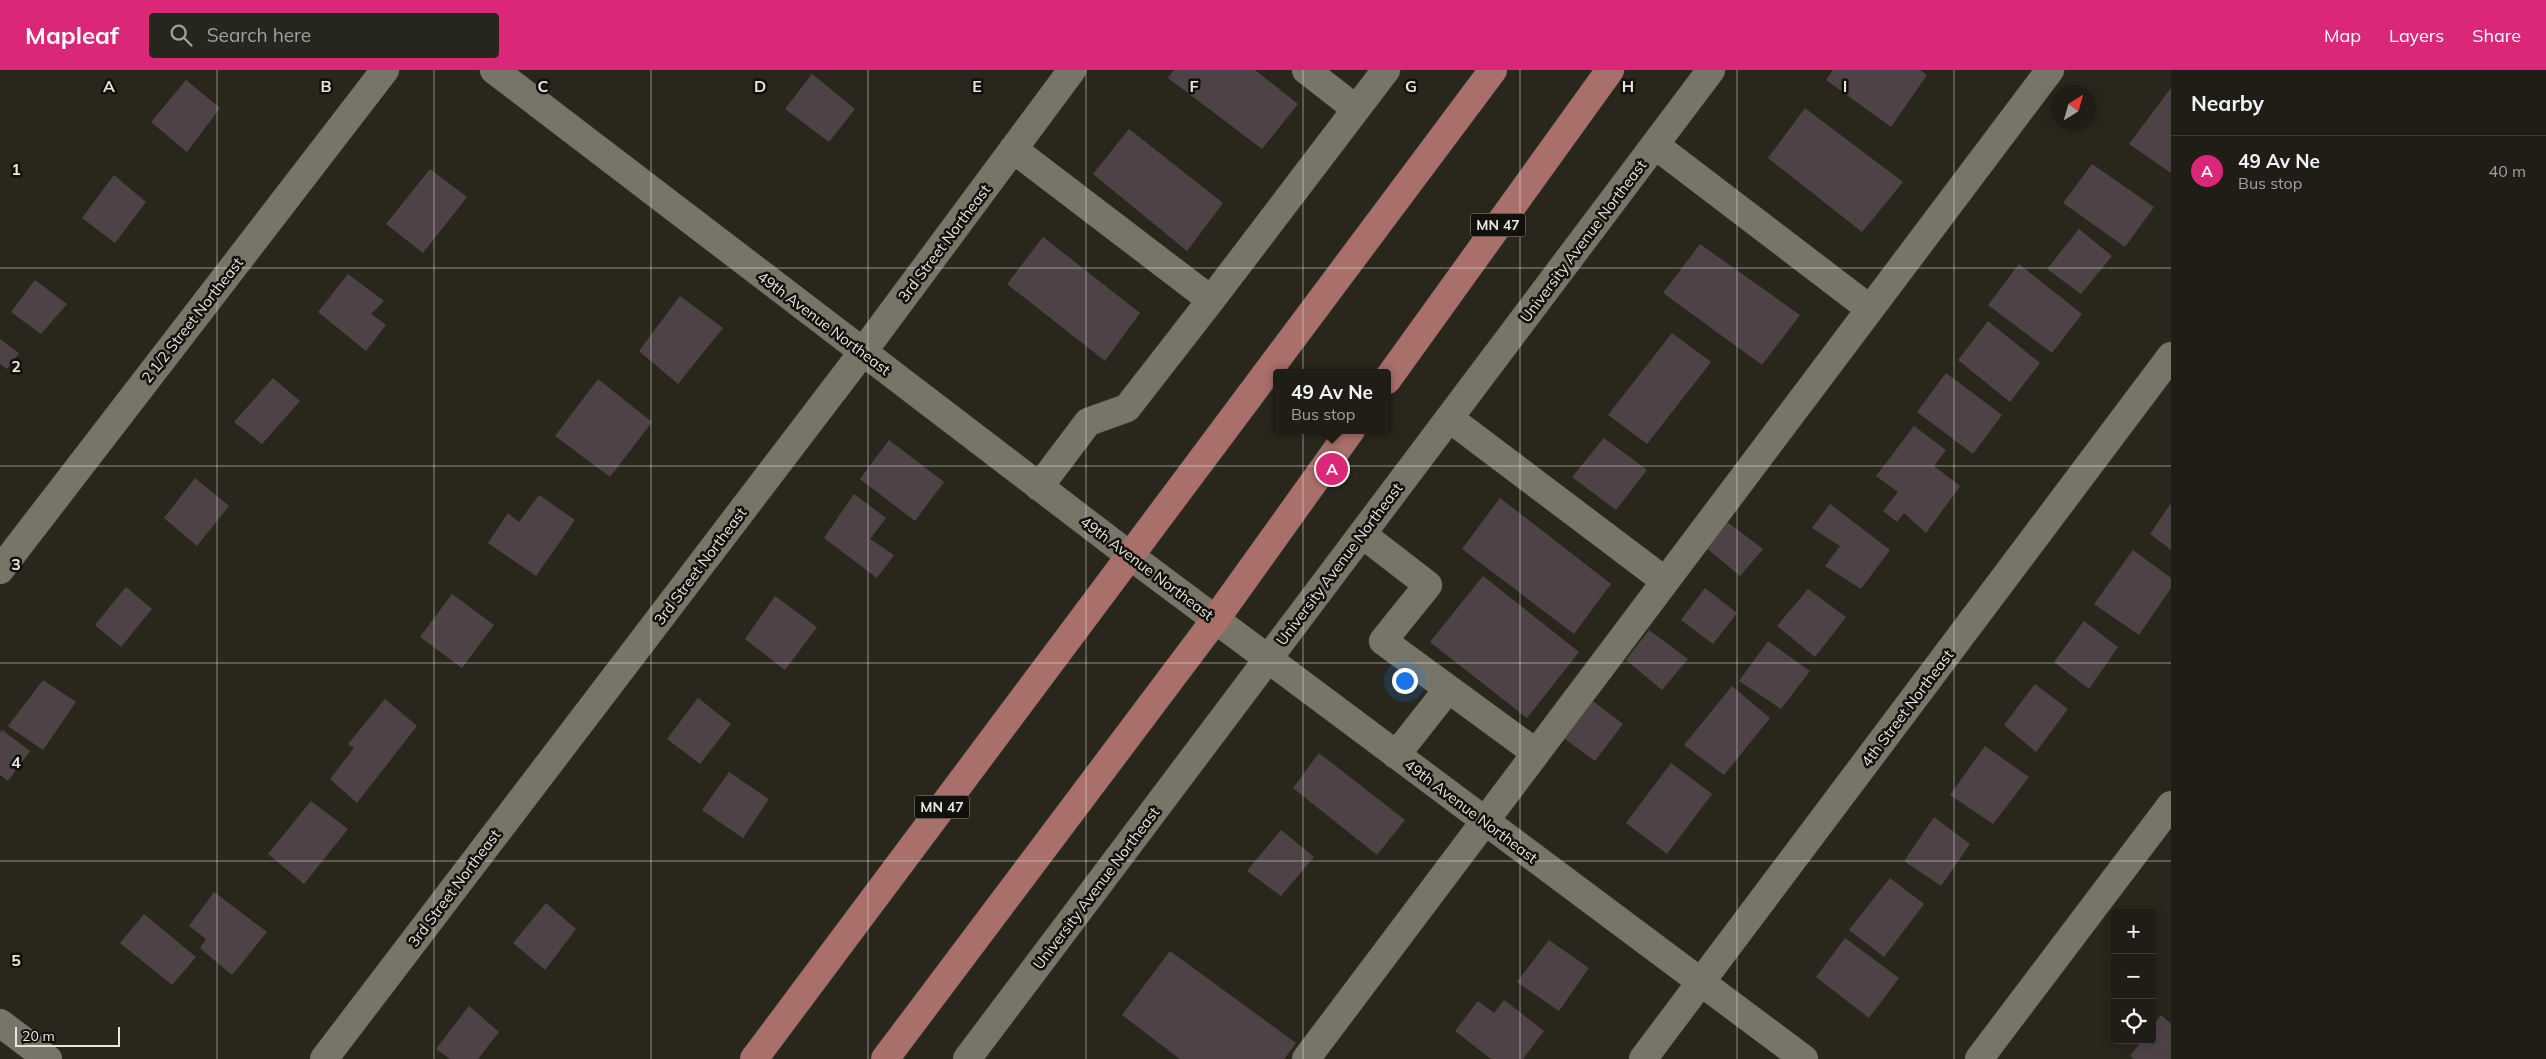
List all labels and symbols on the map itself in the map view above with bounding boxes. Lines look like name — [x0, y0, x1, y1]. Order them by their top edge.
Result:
text: A — [103, 76, 115, 96]
text: B — [320, 76, 332, 96]
text: C — [538, 76, 549, 96]
text: D — [754, 76, 766, 96]
text: E — [972, 76, 982, 96]
text: F — [1189, 76, 1199, 96]
text: G — [1405, 76, 1417, 96]
text: H — [1622, 76, 1634, 96]
text: I — [1843, 76, 1847, 96]
north arrow — [2051, 85, 2096, 130]
street label: University Avenue Northeast — [1516, 156, 1650, 326]
text: 1 — [11, 159, 21, 179]
street label: 3rd Street Northeast — [894, 181, 994, 305]
road number: MN 47 — [1470, 214, 1526, 236]
street label: 2 1/2 Street Northeast — [137, 253, 247, 387]
street label: 49th Avenue Northeast — [754, 267, 894, 379]
text: 2 — [11, 356, 21, 376]
pin: A — [1316, 450, 1348, 488]
street label: University Avenue Northeast — [1272, 479, 1406, 649]
street label: 3rd Street Northeast — [650, 504, 750, 628]
street label: 49th Avenue Northeast — [1077, 512, 1217, 624]
text: 3 — [11, 554, 21, 574]
street label: 4th Street Northeast — [1857, 646, 1957, 770]
your location — [1392, 668, 1418, 694]
text: 4 — [11, 752, 21, 772]
street label: 49th Avenue Northeast — [1401, 755, 1541, 867]
road number: MN 47 — [914, 796, 970, 819]
street label: University Avenue Northeast — [1029, 803, 1163, 973]
street label: 3rd Street Northeast — [404, 826, 504, 950]
text: 5 — [11, 950, 21, 970]
scale bar — [15, 1024, 120, 1047]

